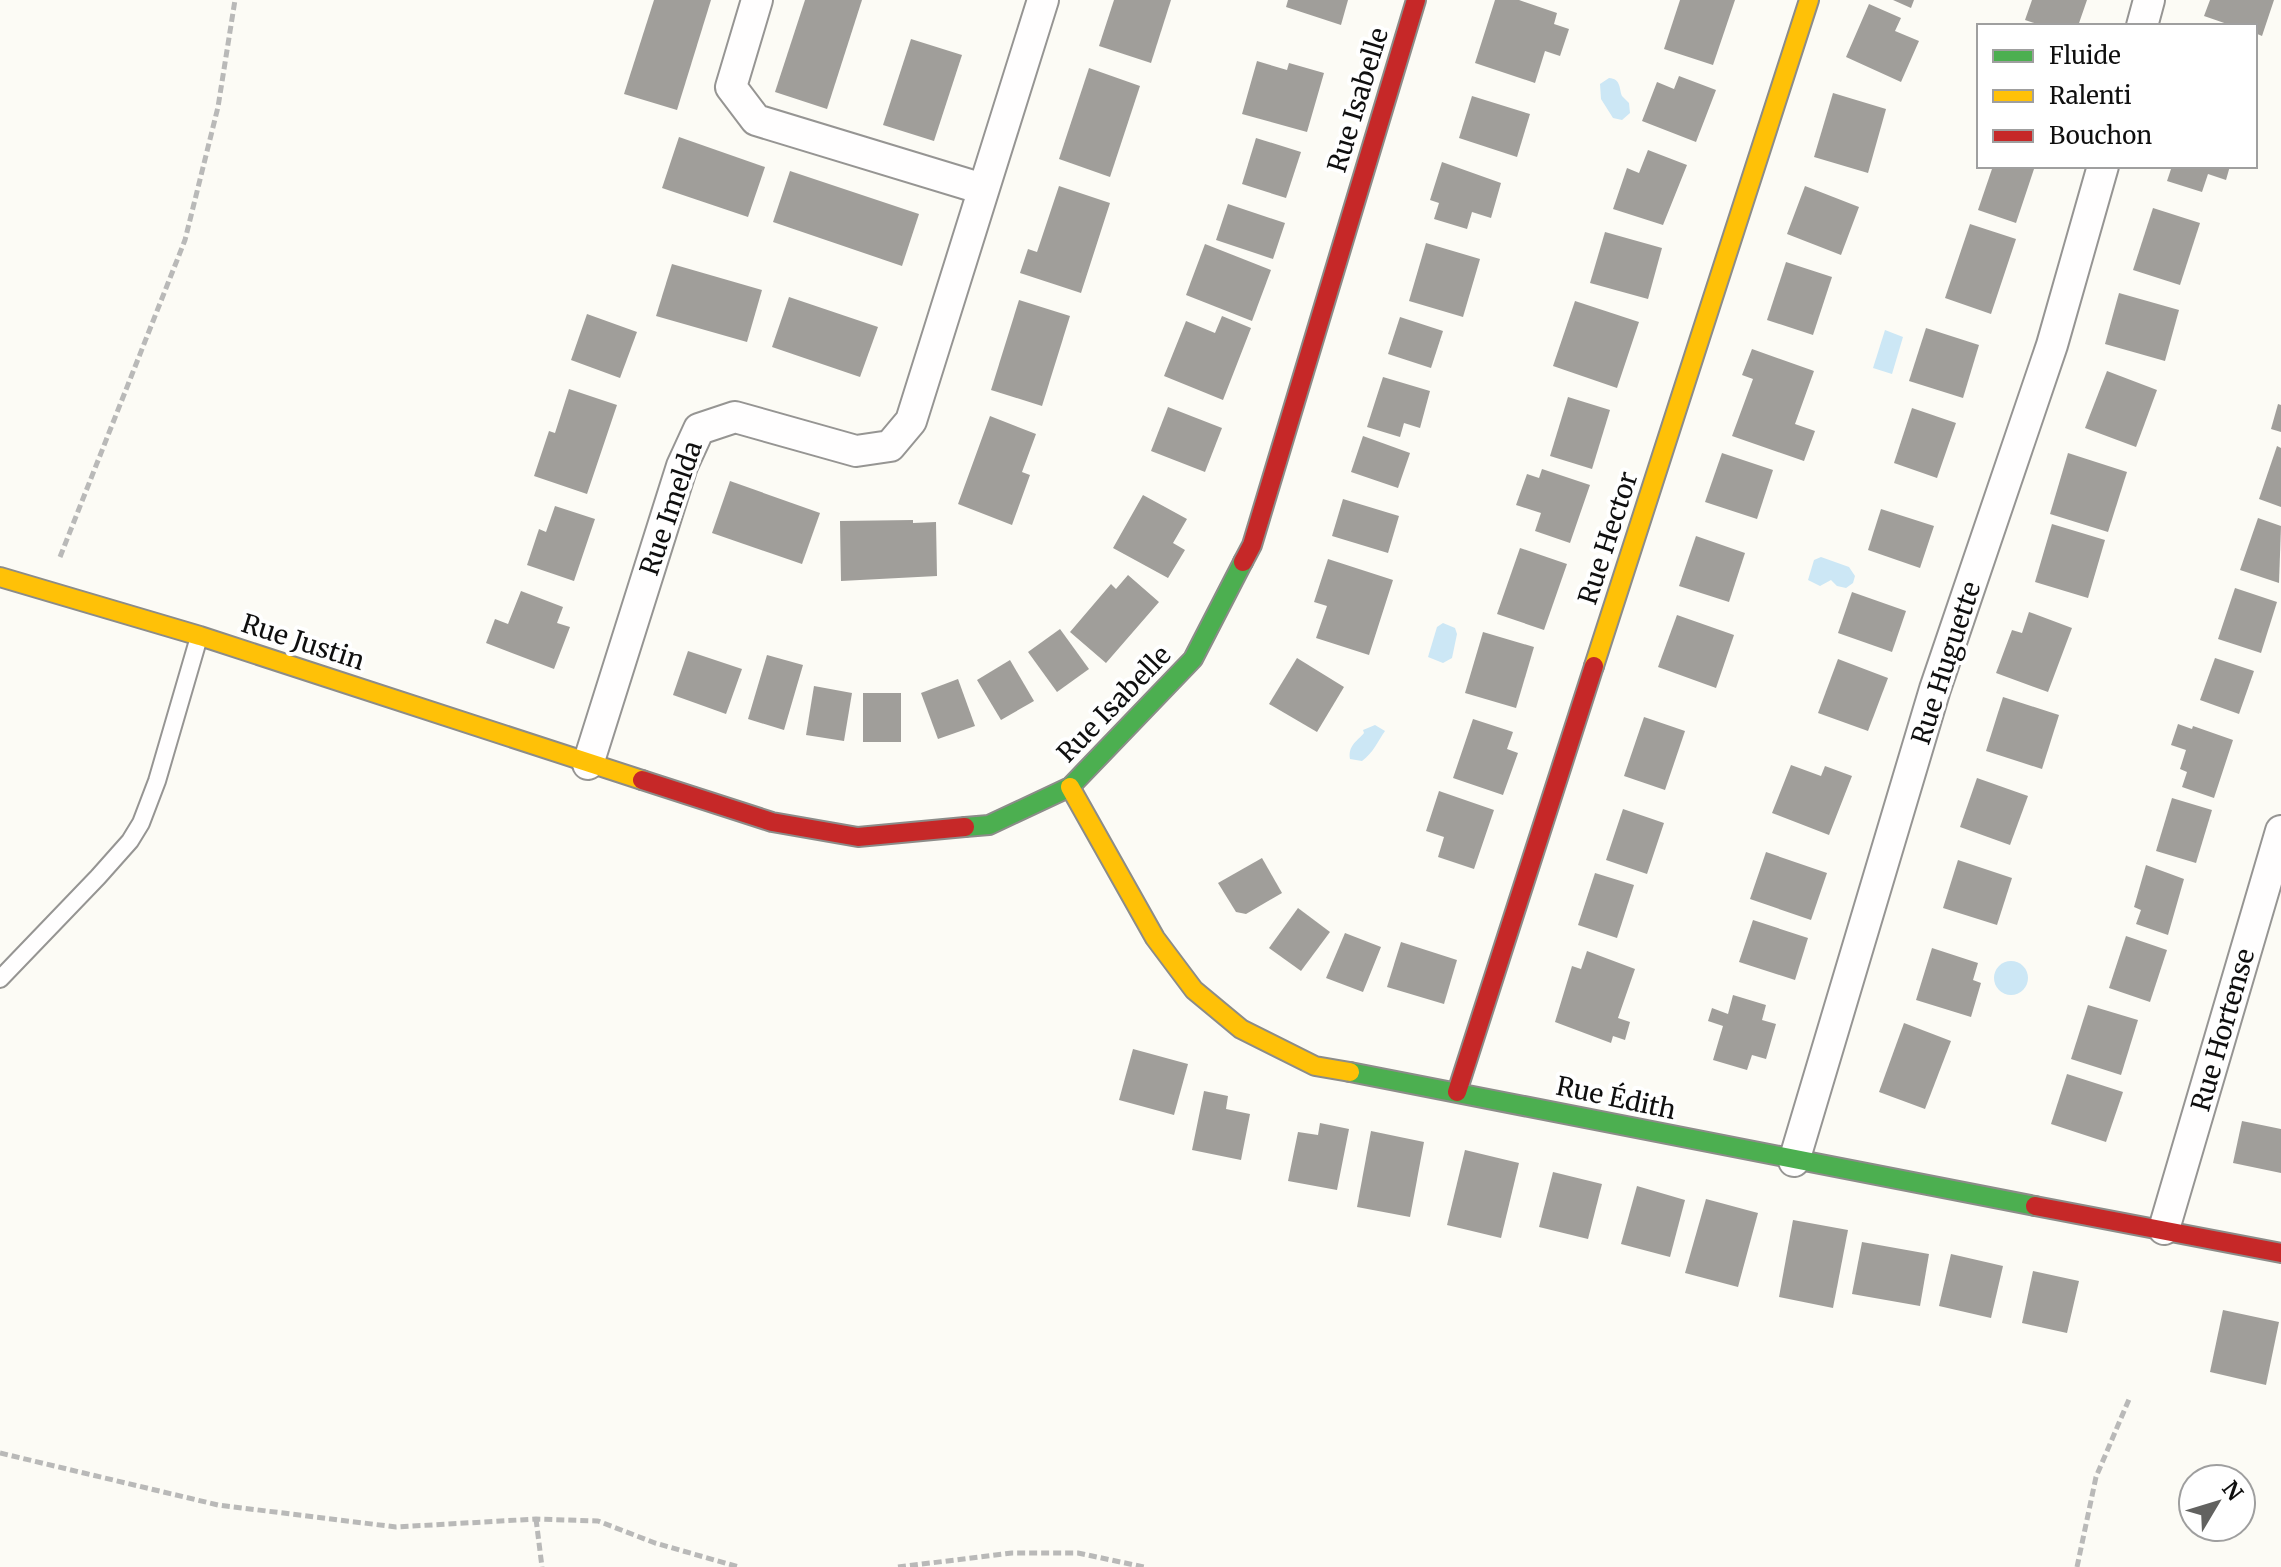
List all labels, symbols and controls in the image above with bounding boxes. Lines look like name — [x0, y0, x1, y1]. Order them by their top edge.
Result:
street label: Rue Isabelle — [1320, 24, 1395, 176]
legend — [1977, 24, 2257, 168]
text: Fluide — [2049, 40, 2121, 71]
text: Ralenti — [2049, 80, 2132, 111]
text: Bouchon — [2049, 120, 2152, 151]
street label: Rue Imelda — [632, 436, 709, 579]
street label: Rue Hector — [1571, 467, 1645, 608]
street label: Rue Huguette — [1904, 577, 1987, 748]
street label: Rue Justin — [237, 606, 369, 677]
street label: Rue Isabelle — [1050, 638, 1177, 769]
street label: Rue Hortense — [2184, 945, 2262, 1115]
street label: Rue Édith — [1553, 1068, 1679, 1126]
north arrow — [2177, 1463, 2257, 1543]
text: N — [2216, 1475, 2250, 1507]

